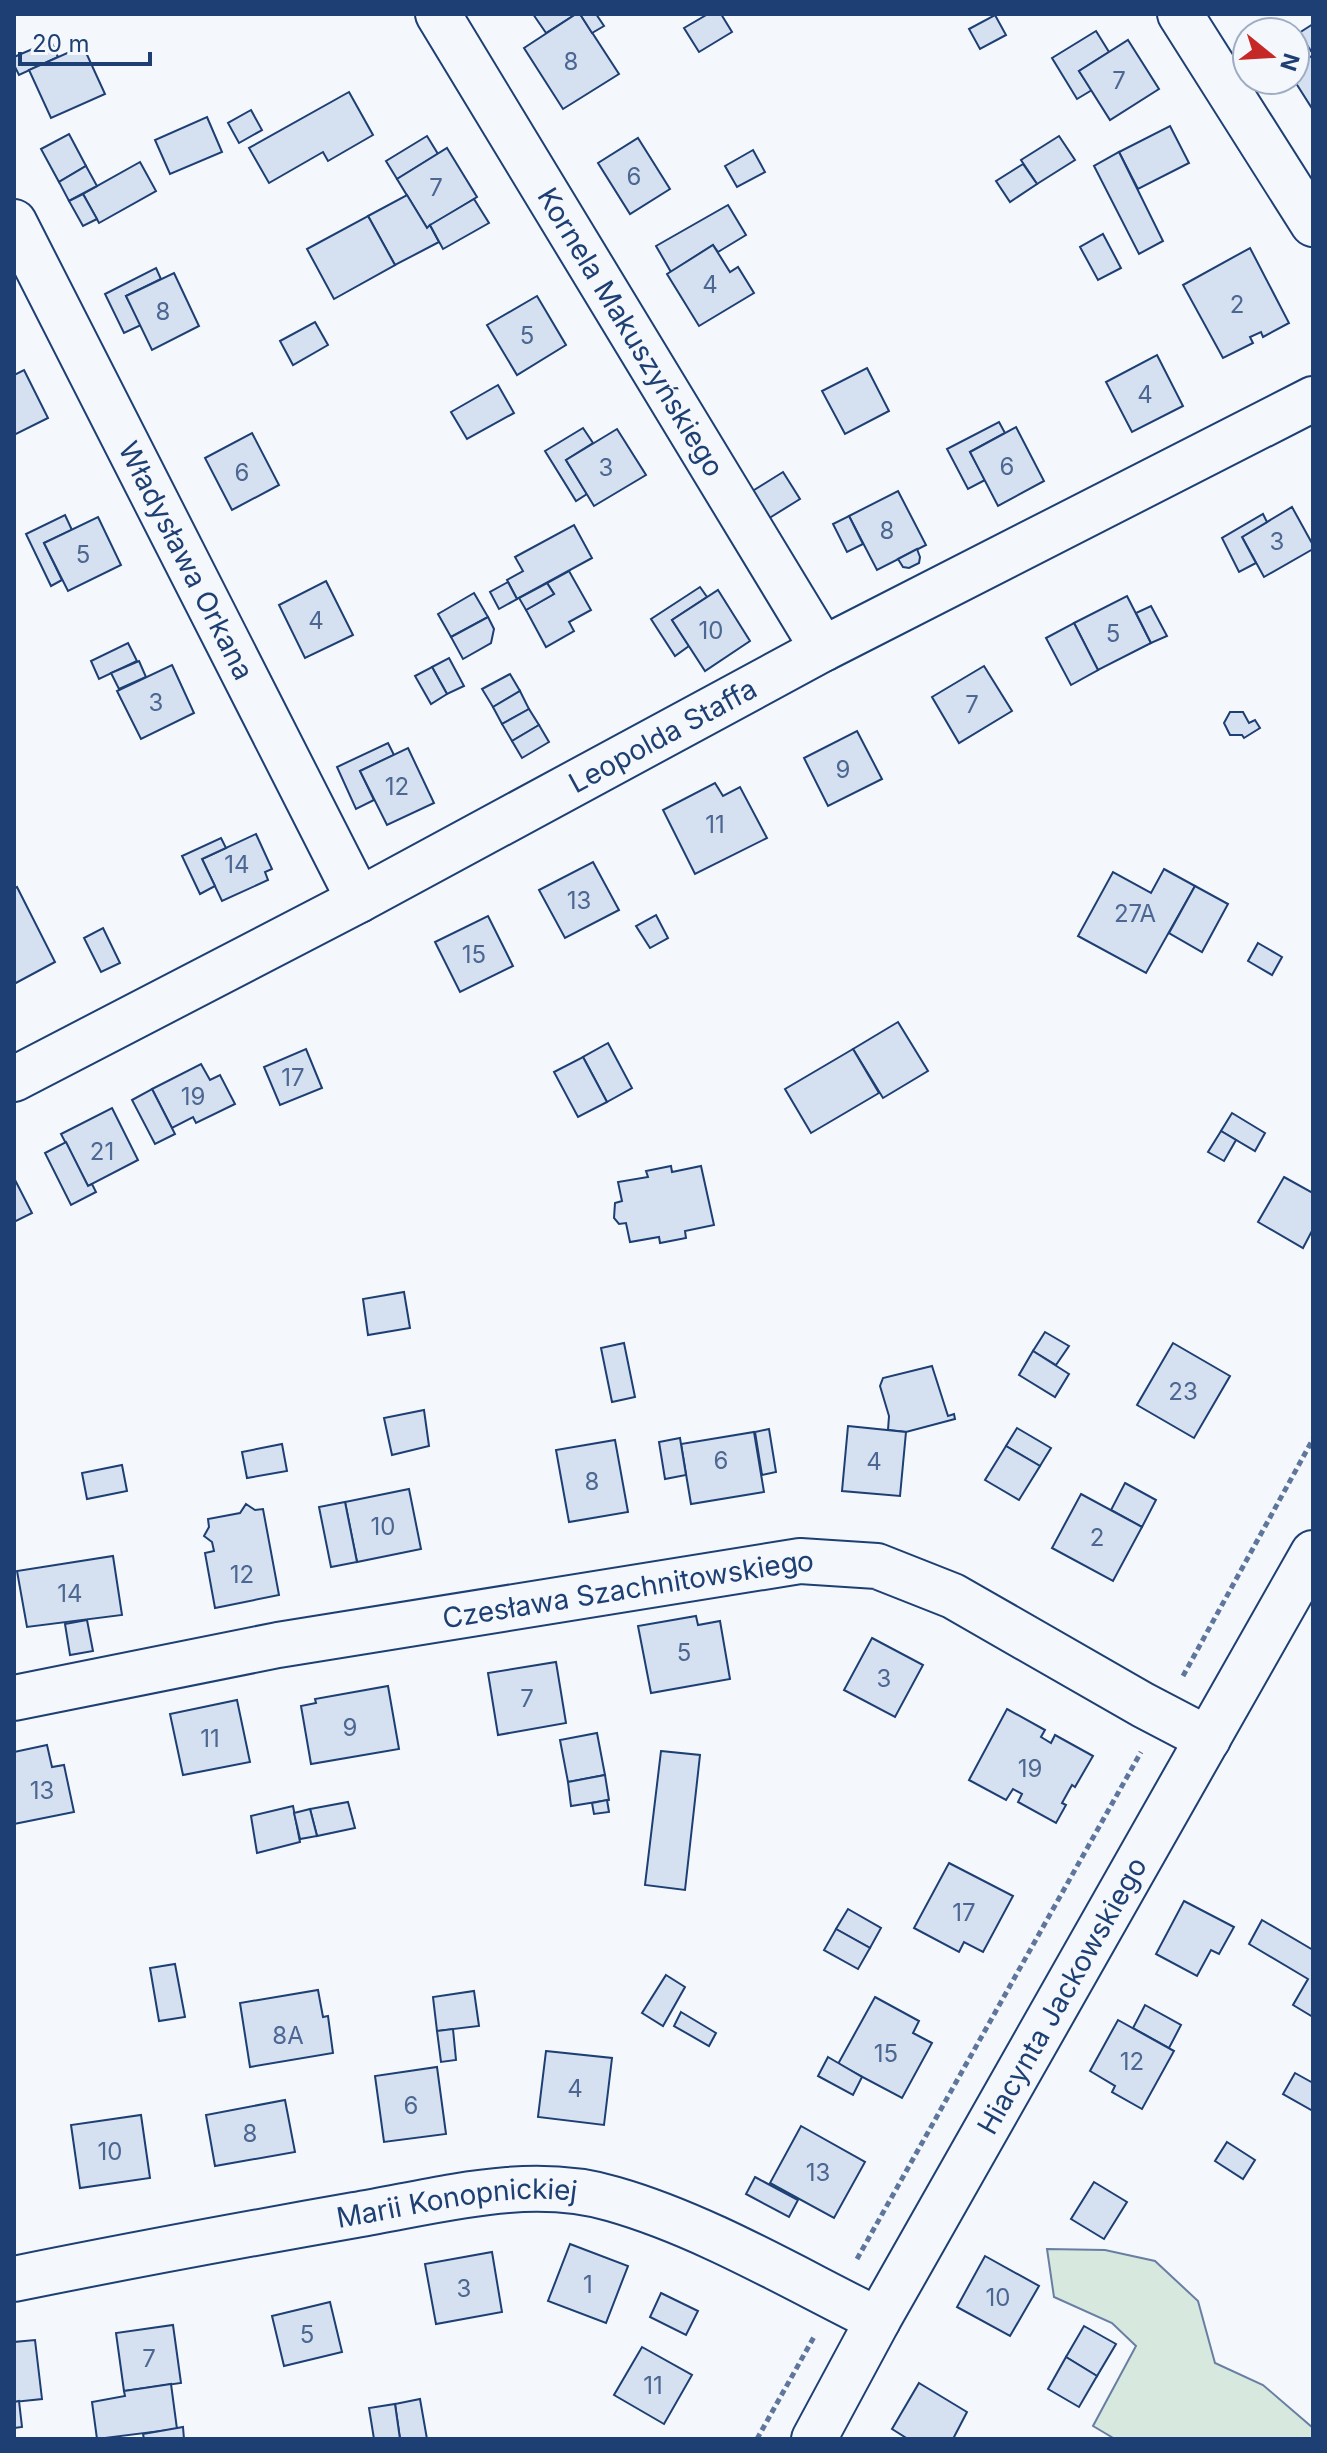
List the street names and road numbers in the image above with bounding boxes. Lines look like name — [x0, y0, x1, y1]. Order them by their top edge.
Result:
street label: Kornela Makuszyńskiego — [530, 182, 731, 483]
street label: Władysława Orkana — [112, 436, 261, 685]
street label: Leopolda Staffa — [563, 671, 762, 800]
street label: Czesława Szachnitowskiego — [440, 1544, 815, 1635]
street label: Hiacynta Jackowskiego — [970, 1851, 1154, 2140]
street label: Marii Konopnickiej — [334, 2172, 579, 2235]

